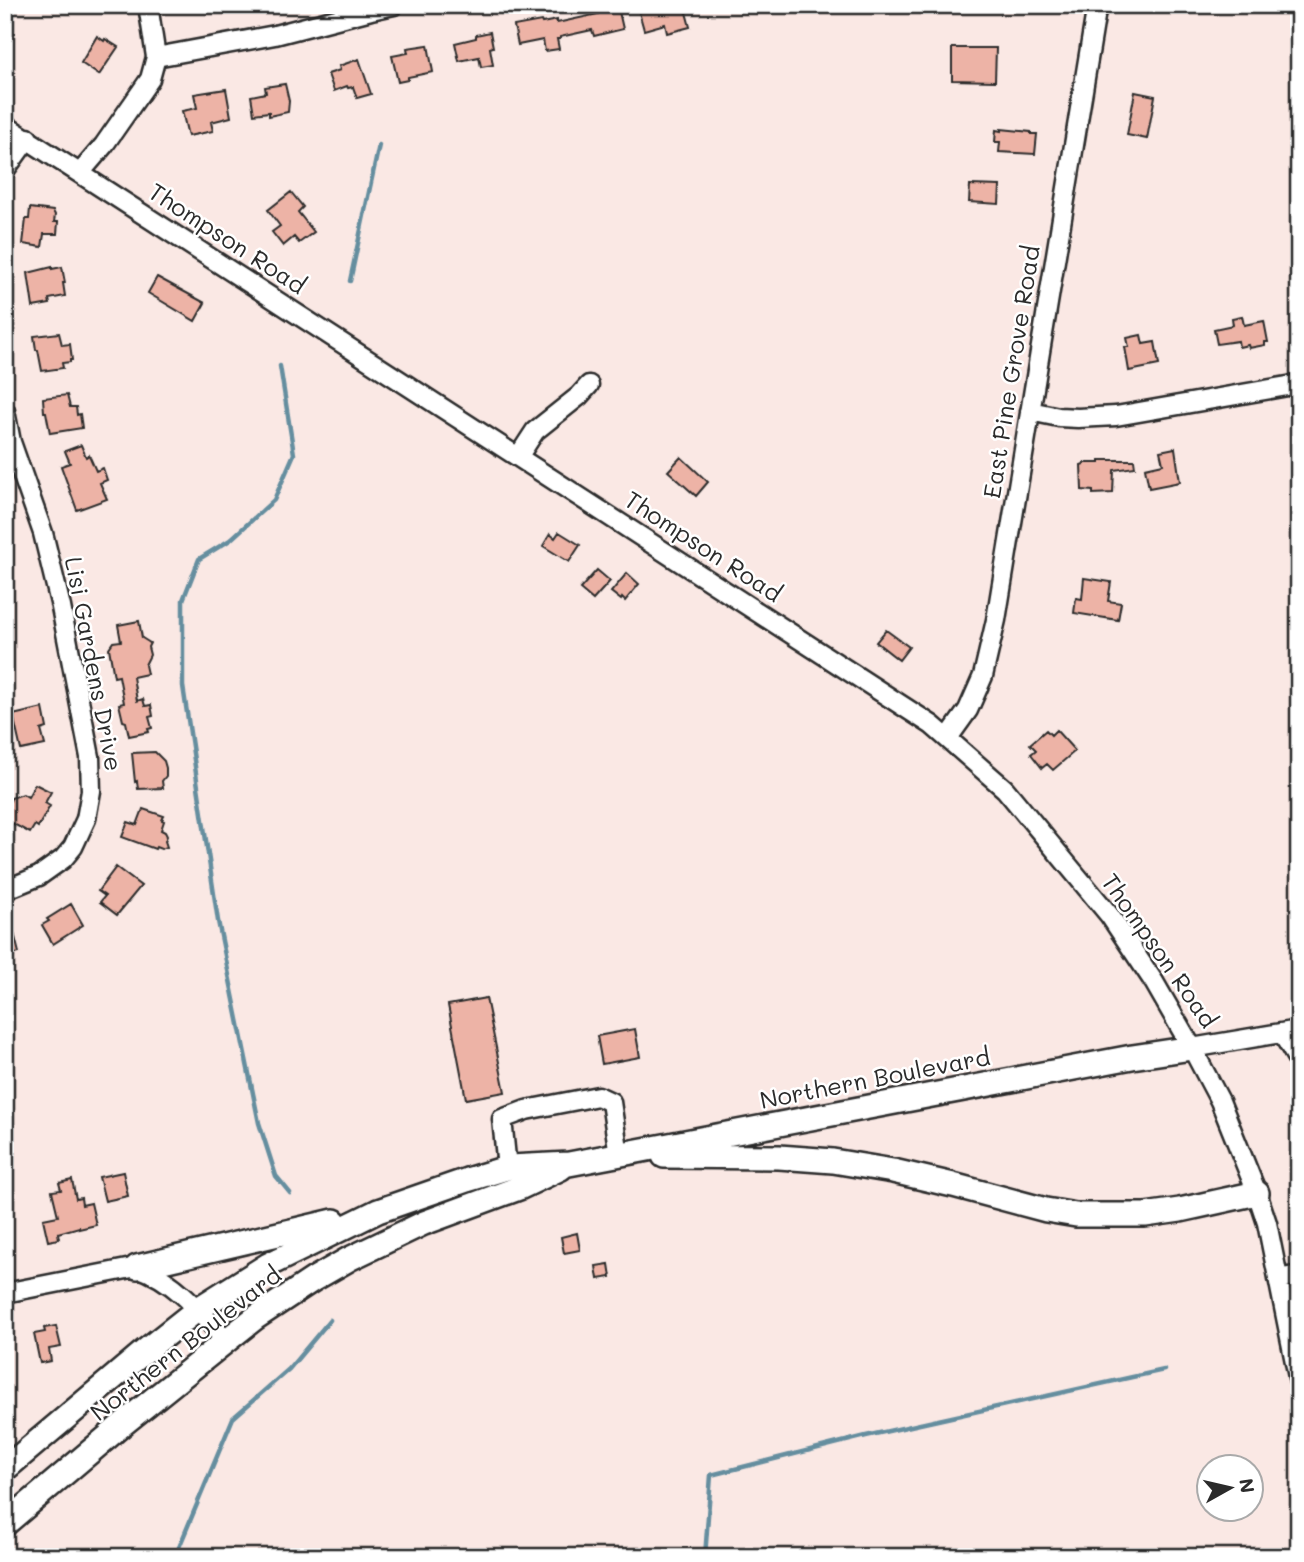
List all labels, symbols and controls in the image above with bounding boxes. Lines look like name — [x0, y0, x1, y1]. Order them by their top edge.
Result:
street label: Thompson Road — [143, 175, 312, 300]
street label: East Pine Grove Road — [975, 243, 1046, 500]
street label: Thompson Road — [619, 483, 788, 608]
street label: Lisi Gardens Drive — [58, 554, 130, 773]
street label: Thompson Road — [1095, 867, 1225, 1033]
street label: Northern Boulevard — [757, 1040, 993, 1115]
street label: Northern Boulevard — [83, 1259, 287, 1427]
north arrow — [1196, 1454, 1266, 1524]
text: N — [1234, 1477, 1261, 1494]

